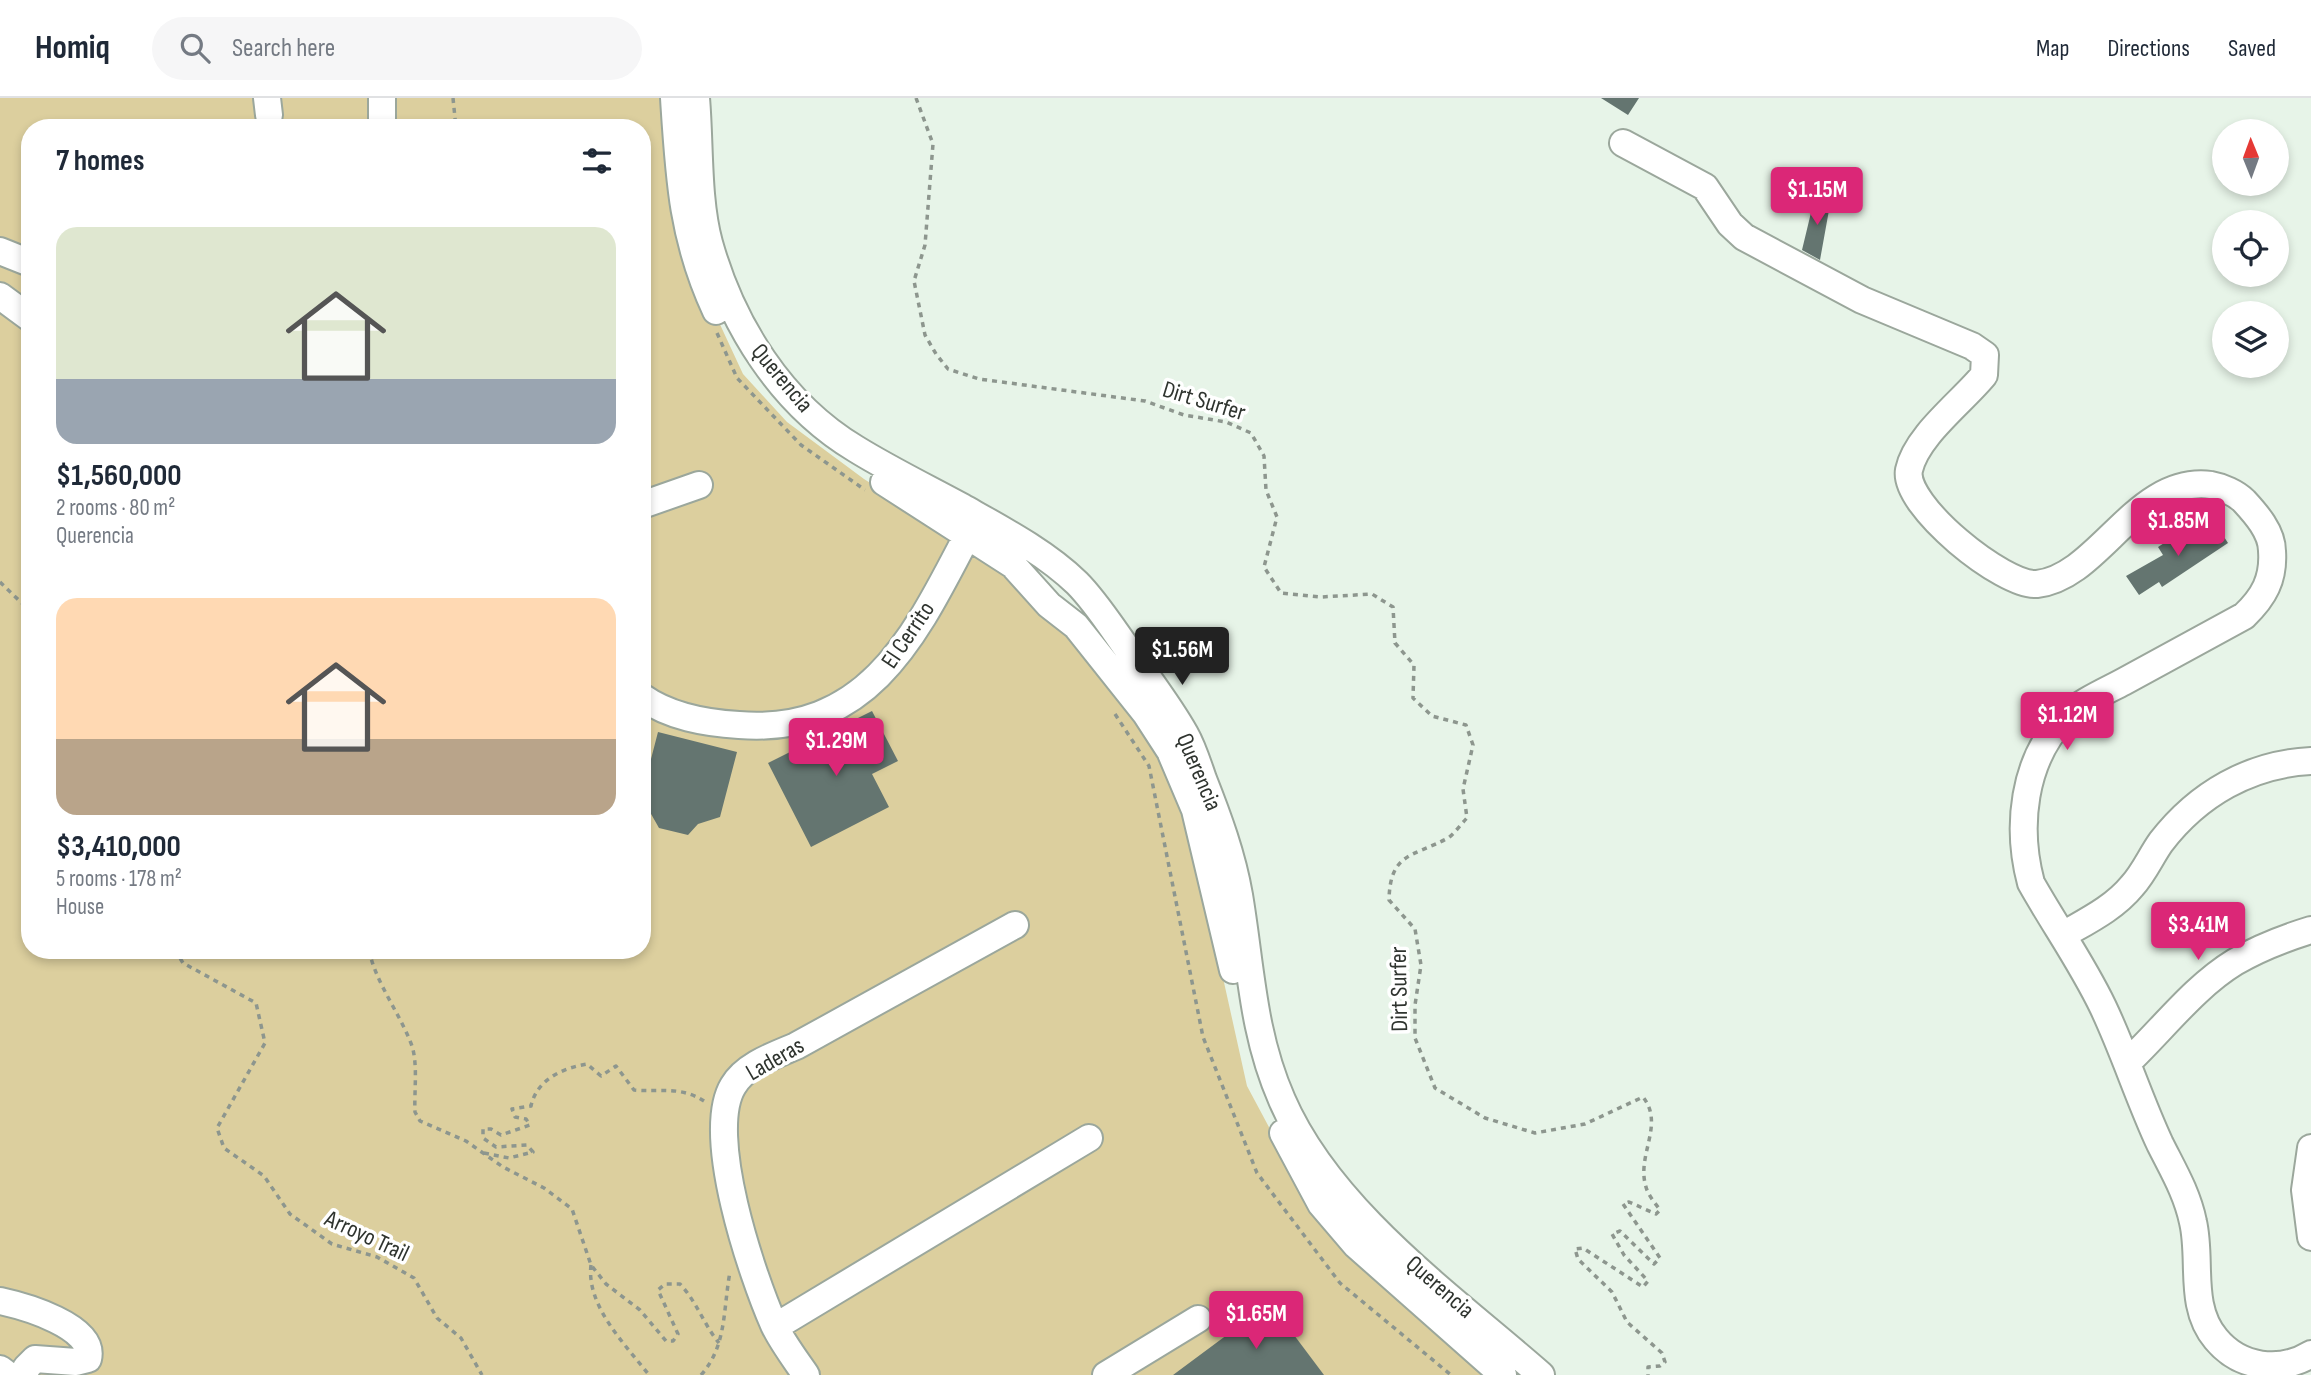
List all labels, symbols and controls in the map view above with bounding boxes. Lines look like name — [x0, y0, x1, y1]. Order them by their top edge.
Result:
search box — [152, 17, 642, 80]
text: Homiq — [35, 28, 110, 68]
icon: search — [176, 29, 214, 67]
text: Search here — [232, 33, 335, 64]
text: Map — [2036, 34, 2069, 63]
text: Directions — [2107, 34, 2190, 63]
text: Saved — [2228, 34, 2276, 63]
north arrow — [2212, 119, 2289, 196]
map controls — [2212, 119, 2289, 378]
icon: filters — [578, 142, 616, 180]
text: 7 homes — [56, 143, 144, 179]
pin: $1.15M — [1760, 167, 1874, 227]
text: $1.15M — [1787, 176, 1847, 204]
button: locate — [2212, 210, 2289, 287]
icon: home — [273, 273, 399, 399]
button: layers — [2212, 301, 2289, 378]
street label: Querencia — [745, 338, 819, 418]
street label: Dirt Surfer — [1159, 375, 1249, 427]
text: $1,560,000 — [56, 458, 182, 494]
text: 2 rooms · 80 m² — [56, 494, 175, 522]
pin: $1.85M — [2121, 498, 2235, 558]
text: $1.85M — [2147, 507, 2209, 535]
text: Querencia — [56, 522, 134, 550]
street label: El Cerrito — [875, 596, 941, 674]
pin: $1.56M — [1125, 628, 1239, 687]
text: $1.56M — [1151, 636, 1213, 664]
icon: home — [273, 644, 399, 770]
pin: $1.12M — [2010, 692, 2124, 752]
text: $1.12M — [2037, 701, 2097, 729]
pin: $1.29M — [779, 718, 893, 778]
text: $1.29M — [805, 727, 867, 755]
street label: Querencia — [1170, 729, 1228, 815]
text: $3,410,000 — [56, 829, 181, 865]
text: 5 rooms · 178 m² — [56, 865, 182, 893]
text: House — [56, 893, 104, 921]
pin: $3.41M — [2141, 902, 2255, 962]
text: $3.41M — [2167, 911, 2229, 939]
street label: Dirt Surfer — [1384, 946, 1414, 1032]
street label: Laderas — [741, 1031, 809, 1087]
street label: Arroyo Trail — [319, 1204, 414, 1268]
street label: Querencia — [1400, 1249, 1480, 1325]
pin: $1.65M — [1199, 1292, 1313, 1351]
text: $1.65M — [1225, 1300, 1287, 1328]

